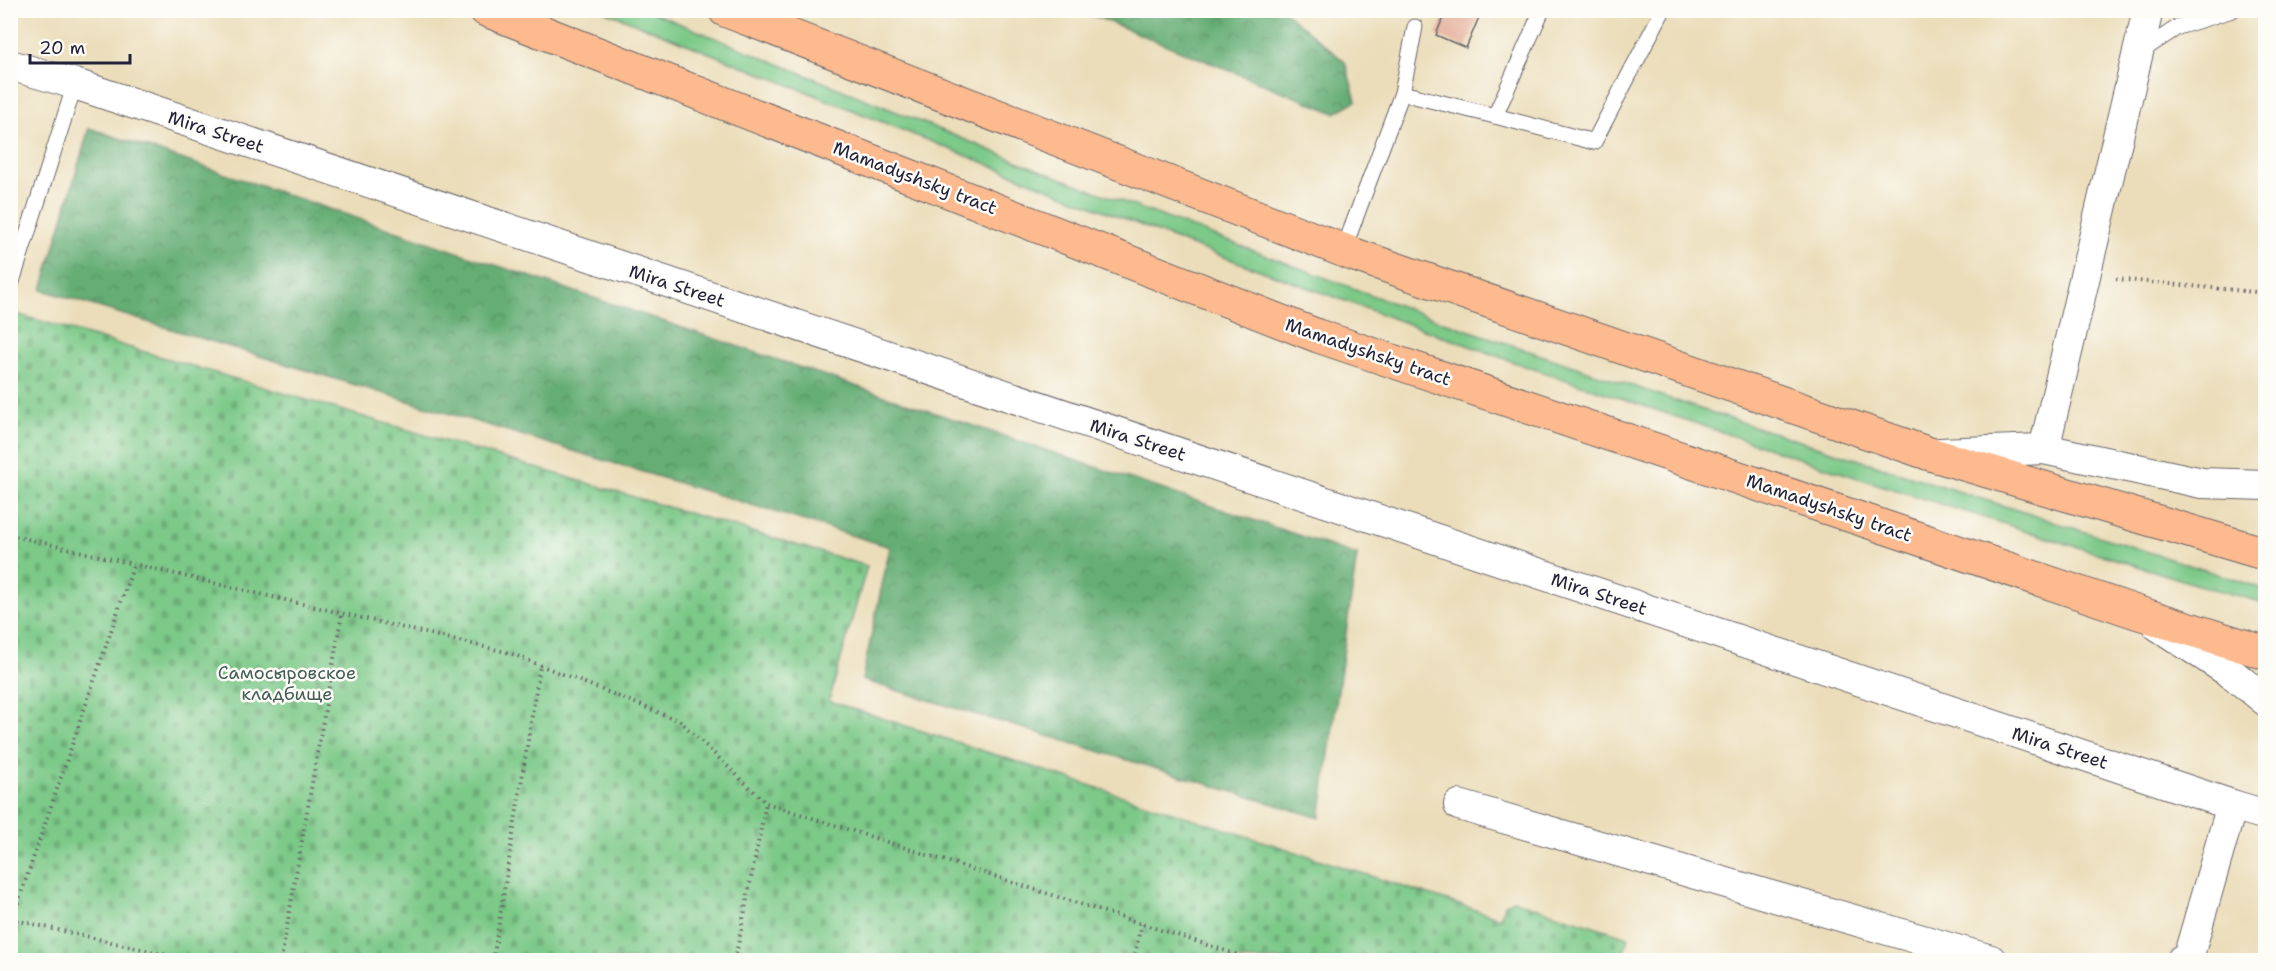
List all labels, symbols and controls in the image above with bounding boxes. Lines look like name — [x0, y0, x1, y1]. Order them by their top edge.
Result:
scale bar — [30, 27, 130, 65]
text: 20 m — [39, 36, 85, 60]
street label: Mira Street — [165, 105, 267, 159]
street label: Mamadyshsky tract — [830, 136, 1000, 220]
street label: Mira Street — [626, 259, 728, 313]
street label: Mamadyshsky tract — [1282, 312, 1454, 392]
street label: Mira Street — [1087, 413, 1189, 467]
street label: Mamadyshsky tract — [1743, 468, 1915, 548]
street label: Mira Street — [1548, 567, 1650, 621]
park label: Самосыровское кладбище — [218, 661, 356, 706]
street label: Mira Street — [2009, 721, 2111, 775]

